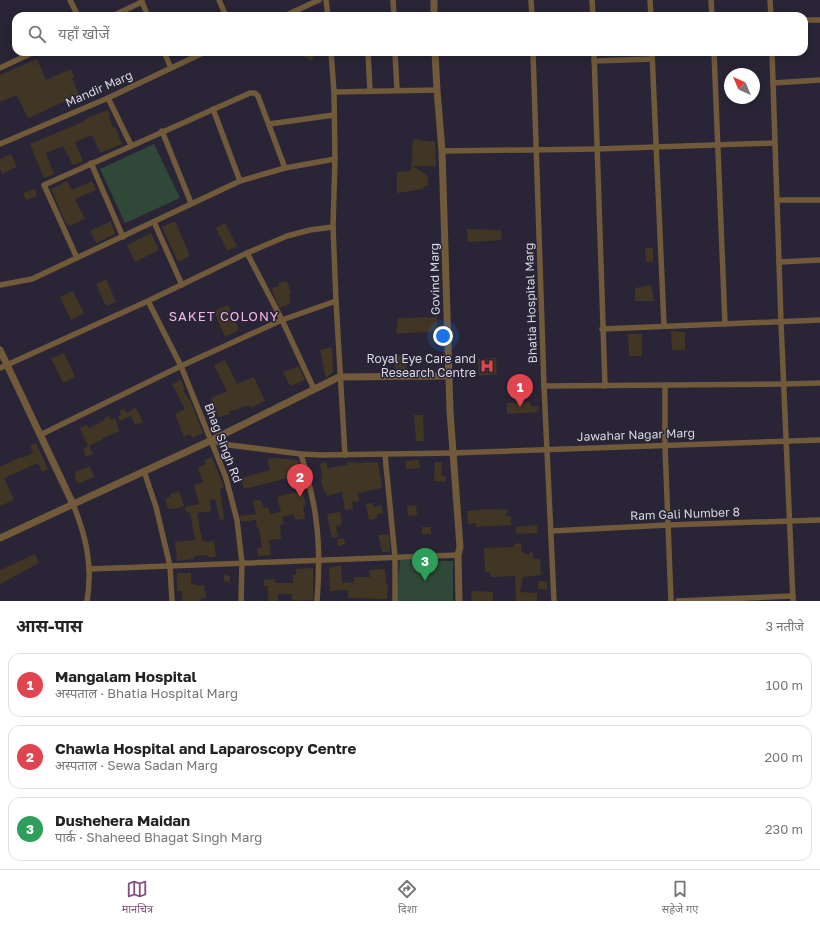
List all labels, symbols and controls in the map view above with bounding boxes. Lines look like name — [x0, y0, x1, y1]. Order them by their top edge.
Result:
search box — [12, 12, 808, 56]
icon: search — [26, 23, 48, 45]
text: यहाँ खोजें — [58, 24, 110, 42]
street label: Mandir Marg — [63, 67, 135, 110]
north arrow — [724, 68, 760, 104]
street label: Bhatia Hospital Marg — [521, 242, 540, 364]
street label: Govind Marg — [426, 243, 443, 315]
district label: SAKET COLONY — [169, 308, 279, 324]
your location — [433, 326, 453, 346]
place label: Royal Eye Care and Research Centre — [366, 351, 476, 380]
hospital icon: Royal Eye Care and Research Centre — [479, 358, 495, 374]
pin: 1 — [507, 374, 533, 407]
street label: Bhag Singh Rd — [201, 401, 246, 485]
street label: Jawahar Nagar Marg — [577, 425, 695, 444]
pin: 2 — [287, 464, 313, 497]
street label: Ram Gali Number 8 — [630, 504, 740, 523]
pin: 3 — [412, 548, 438, 581]
text: आस-पास — [16, 615, 83, 636]
text: 3 नतीजे — [766, 618, 804, 634]
text: Mangalam Hospital — [55, 667, 197, 685]
text: 1 — [27, 677, 33, 693]
text: 100 m — [766, 677, 803, 693]
text: अस्पताल · Bhatia Hospital Marg — [55, 685, 238, 701]
text: Chawla Hospital and Laparoscopy Centre — [55, 739, 356, 757]
text: 2 — [26, 749, 34, 765]
text: 200 m — [765, 749, 803, 765]
text: अस्पताल · Sewa Sadan Marg — [55, 757, 218, 773]
text: Dushehera Maidan — [55, 811, 190, 829]
text: 3 — [26, 821, 34, 837]
text: 230 m — [765, 821, 803, 837]
text: पार्क · Shaheed Bhagat Singh Marg — [55, 829, 262, 845]
tab: मानचित्र — [122, 878, 153, 917]
tab: दिशा — [396, 878, 418, 917]
tab: सहेजे गए — [662, 878, 698, 917]

